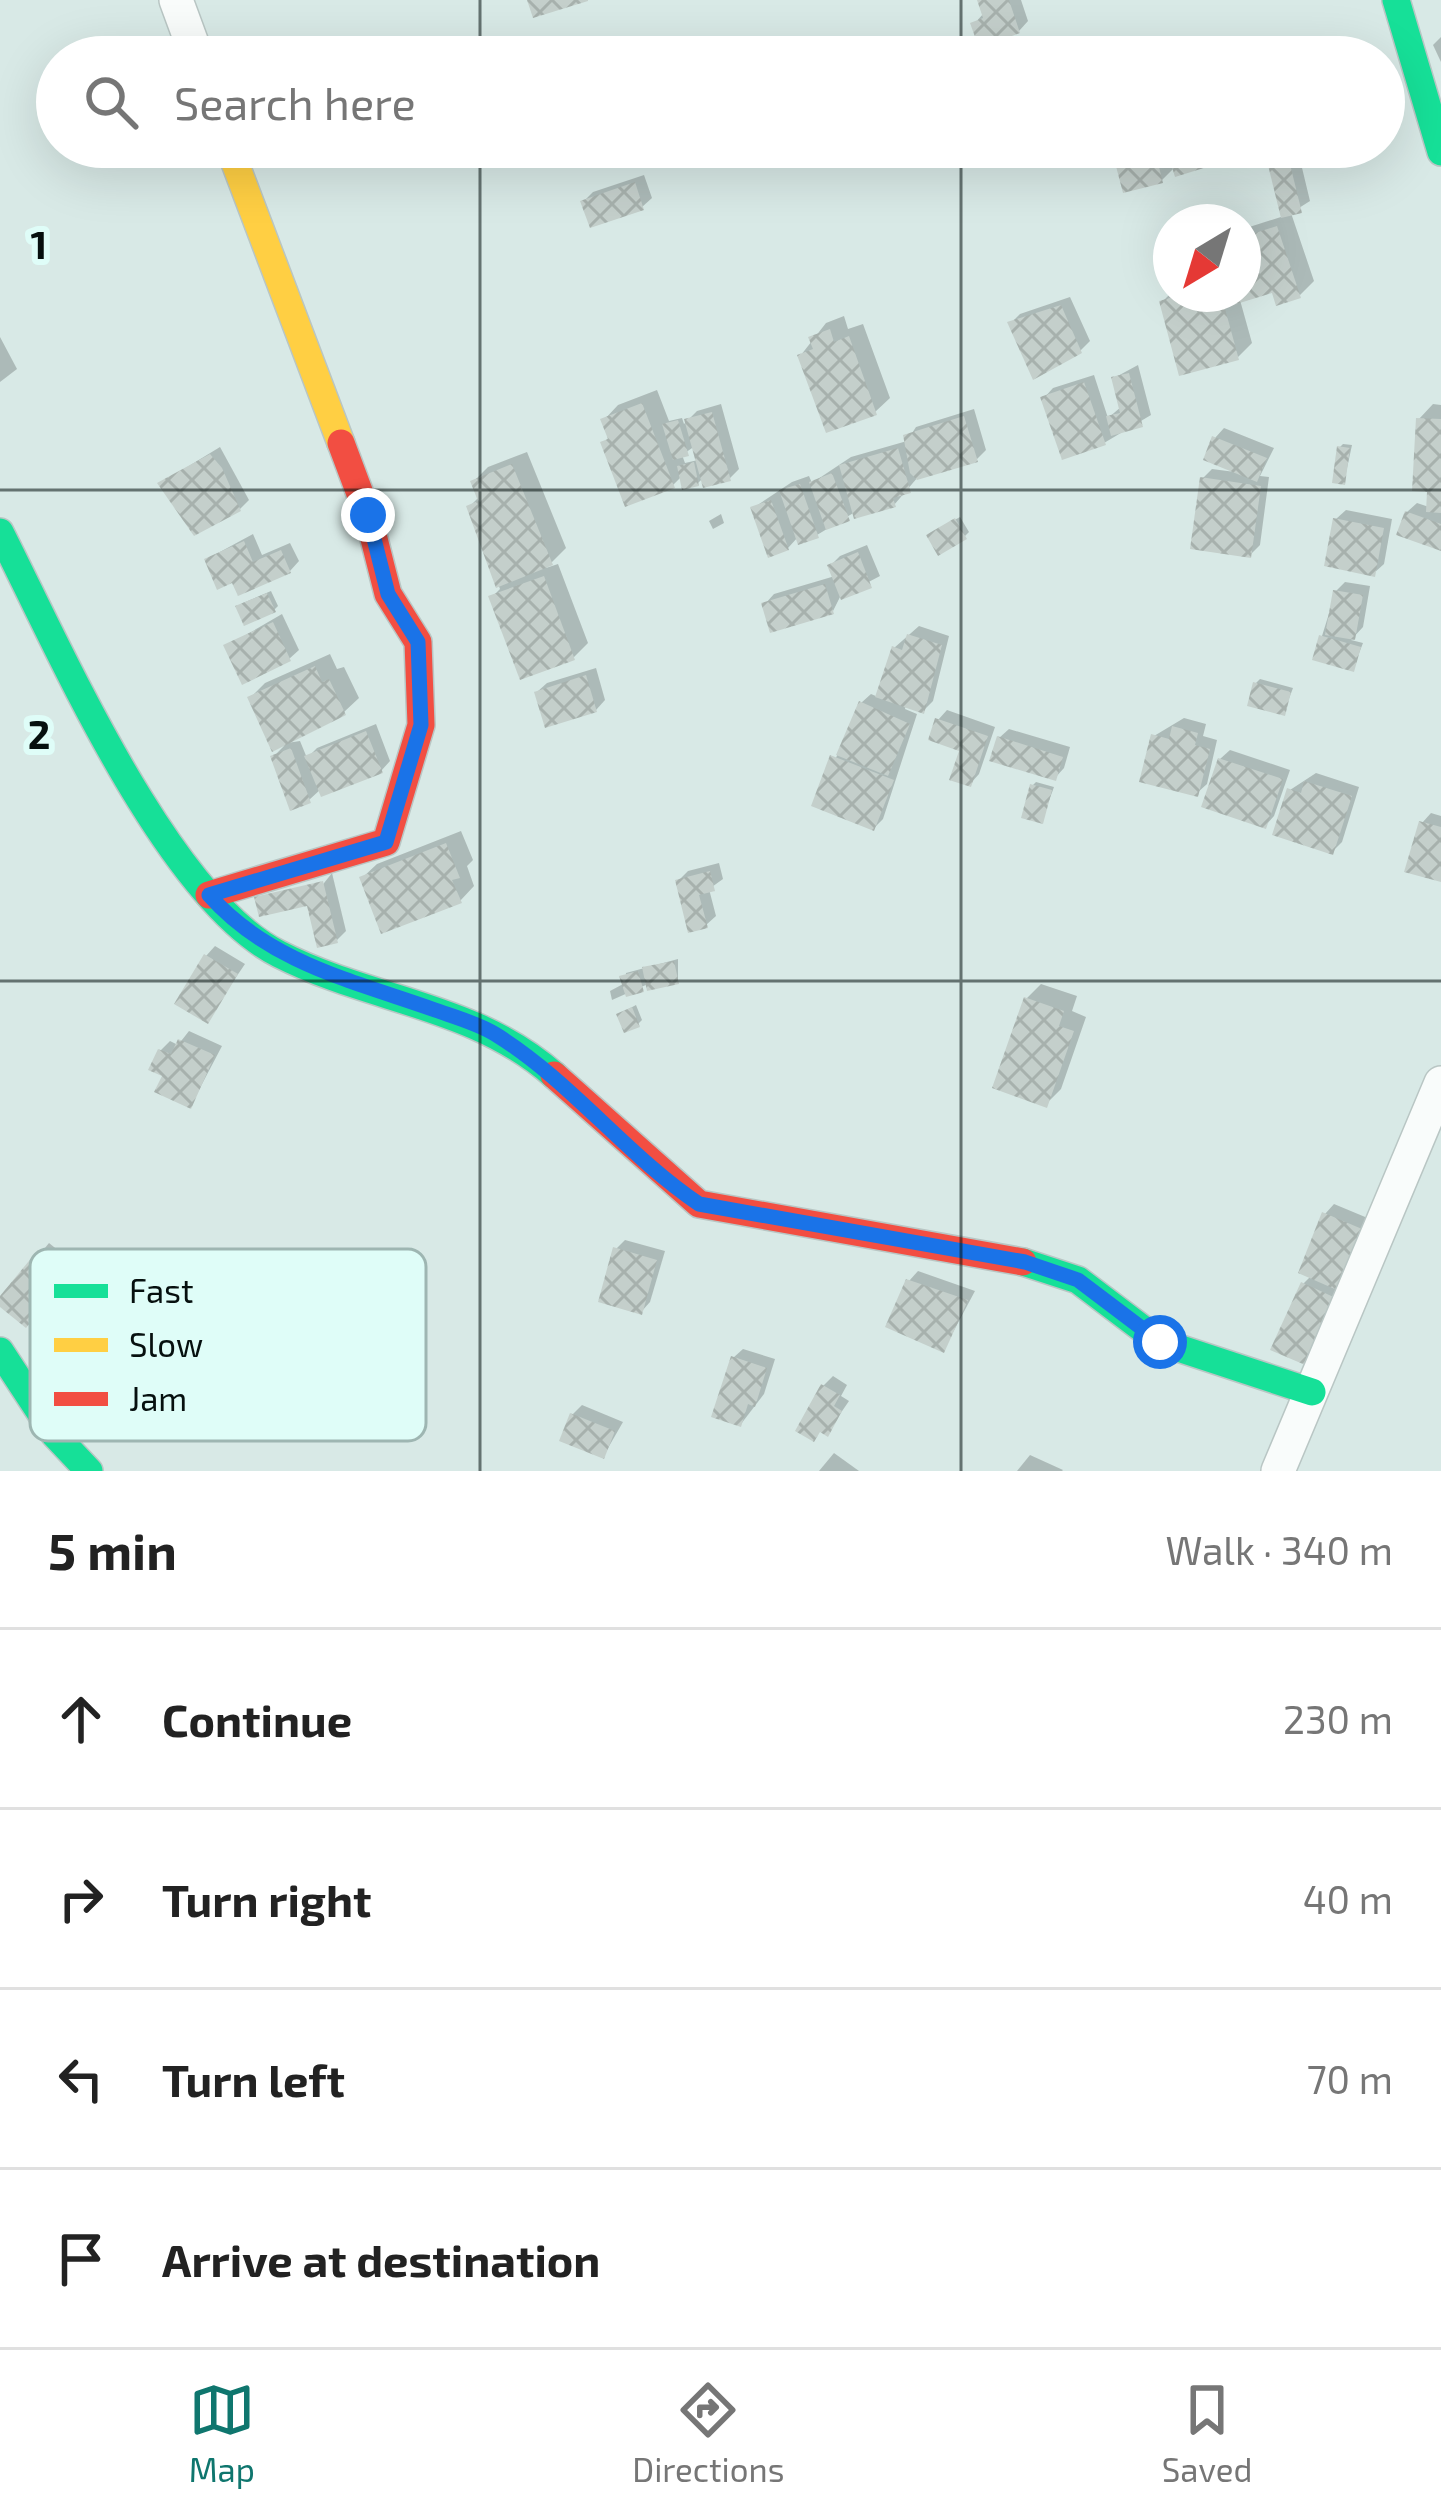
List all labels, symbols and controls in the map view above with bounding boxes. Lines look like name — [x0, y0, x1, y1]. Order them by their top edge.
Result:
search box — [36, 36, 1405, 168]
icon: search — [78, 69, 144, 135]
text: Search here — [174, 75, 416, 129]
north arrow — [1153, 204, 1261, 312]
text: 1 — [31, 220, 47, 267]
route end — [341, 488, 395, 542]
text: 2 — [28, 710, 50, 757]
legend — [30, 1249, 426, 1441]
text: Fast — [129, 1270, 193, 1310]
route start — [1133, 1315, 1187, 1369]
text: Slow — [129, 1324, 203, 1364]
text: Jam — [129, 1378, 187, 1418]
text: 5 min — [48, 1519, 177, 1580]
text: Walk · 340 m — [1165, 1526, 1393, 1573]
icon: ahead — [48, 1686, 114, 1752]
text: Continue — [162, 1692, 352, 1746]
text: 230 m — [1283, 1695, 1393, 1742]
icon: right — [48, 1866, 114, 1932]
text: Turn right — [162, 1872, 371, 1926]
text: 40 m — [1303, 1875, 1393, 1922]
icon: left — [48, 2046, 114, 2112]
text: Turn left — [162, 2052, 345, 2106]
text: 70 m — [1307, 2055, 1393, 2102]
icon: arrive — [48, 2226, 114, 2292]
text: Arrive at destination — [162, 2232, 600, 2286]
tab: Map — [189, 2377, 255, 2489]
tab: Directions — [632, 2377, 784, 2489]
tab: Saved — [1162, 2377, 1252, 2489]

